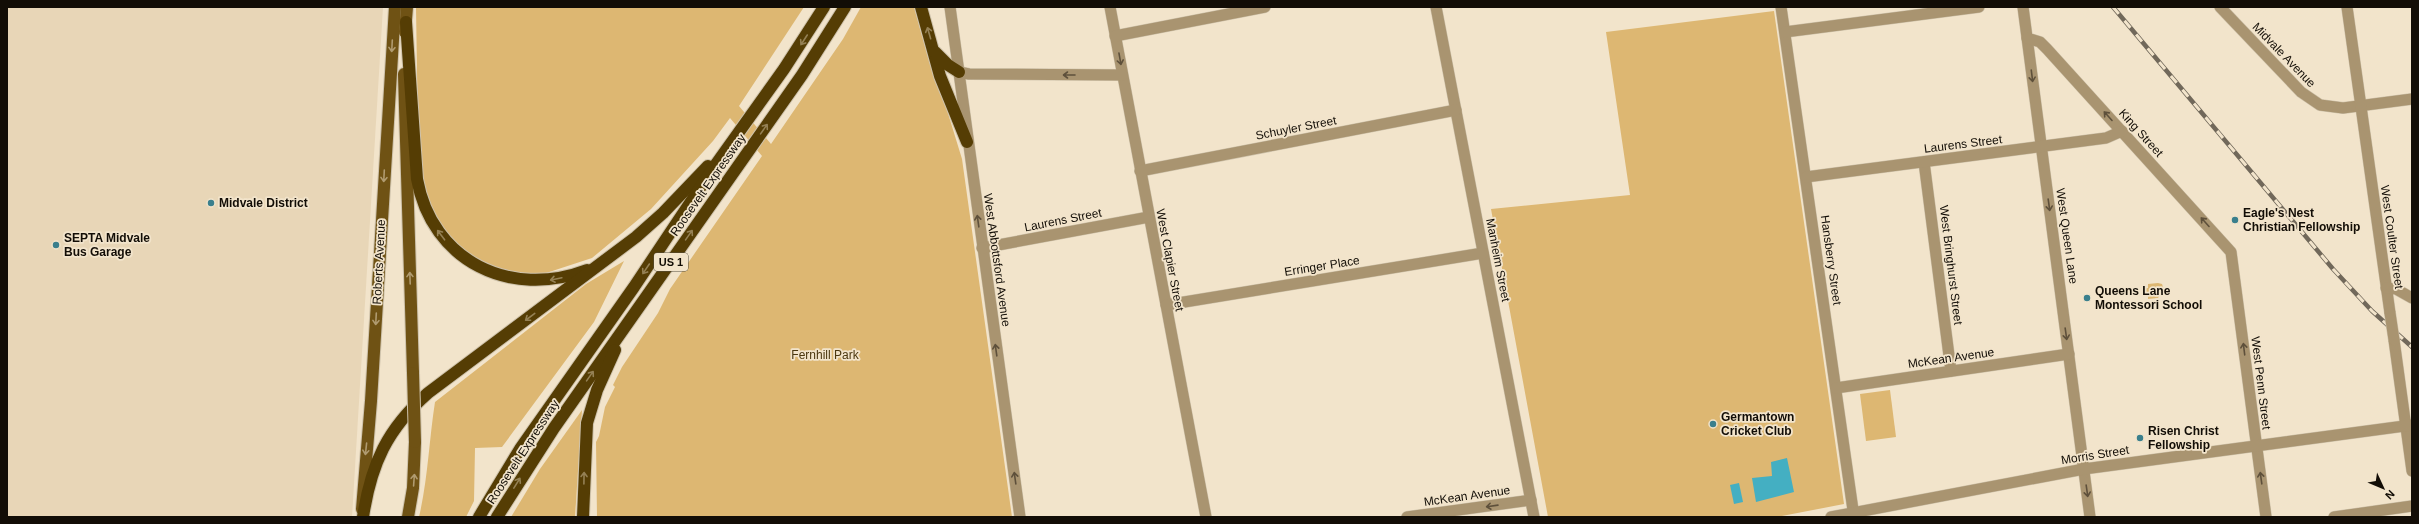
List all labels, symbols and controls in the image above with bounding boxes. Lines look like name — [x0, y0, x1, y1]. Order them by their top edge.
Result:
street label: Midvale Avenue — [2250, 20, 2319, 90]
one-way arrow — [925, 27, 932, 40]
one-way arrow — [799, 34, 807, 46]
one-way arrow — [389, 39, 396, 52]
one-way arrow — [1116, 52, 1124, 65]
one-way arrow — [2029, 69, 2036, 82]
one-way arrow — [1063, 71, 1076, 79]
street label: King Street — [2116, 106, 2167, 160]
one-way arrow — [2103, 111, 2113, 121]
street label: Schuyler Street — [1254, 113, 1338, 143]
one-way arrow — [760, 124, 768, 135]
street label: Roosevelt Expressway — [667, 131, 749, 239]
street label: Laurens Street — [1923, 132, 2004, 156]
one-way arrow — [381, 169, 388, 182]
street label: West Coulter Street — [2378, 184, 2406, 290]
street label: West Queen Lane — [2053, 187, 2081, 285]
street label: West Abbottsford Avenue — [981, 193, 1013, 328]
place label: Midvale District — [219, 196, 308, 210]
marker: Midvale District — [206, 198, 216, 208]
one-way arrow — [2046, 198, 2053, 211]
street label: West Bringhurst Street — [1937, 204, 1965, 326]
street label: Laurens Street — [1023, 205, 1104, 234]
place label: Eagle's Nest Christian Fellowship — [2243, 206, 2360, 234]
street label: West Clapier Street — [1153, 208, 1187, 313]
street label: Hansberry Street — [1818, 214, 1844, 307]
one-way arrow — [974, 215, 982, 228]
marker: Eagle's Nest Christian Fellowship — [2230, 215, 2240, 225]
street label: Manheim Street — [1483, 217, 1513, 304]
one-way arrow — [2201, 218, 2210, 228]
street label: Roberts Avenue — [370, 219, 388, 305]
one-way arrow — [436, 230, 445, 241]
one-way arrow — [685, 230, 693, 241]
place label: SEPTA Midvale Bus Garage — [64, 231, 150, 259]
marker: SEPTA Midvale Bus Garage — [51, 240, 61, 250]
road number: US 1 — [654, 253, 688, 271]
street label: Erringer Place — [1283, 253, 1361, 279]
one-way arrow — [642, 263, 650, 274]
one-way arrow — [406, 272, 414, 285]
one-way arrow — [550, 275, 563, 283]
place label: Queens Lane Montessori School — [2095, 284, 2202, 312]
marker: Queens Lane Montessori School — [2082, 293, 2092, 303]
one-way arrow — [372, 312, 379, 325]
one-way arrow — [524, 313, 535, 321]
one-way arrow — [2063, 327, 2070, 340]
street label: West Penn Street — [2248, 336, 2274, 431]
one-way arrow — [2240, 343, 2248, 356]
one-way arrow — [992, 344, 1000, 357]
street label: McKean Avenue — [1907, 345, 1995, 371]
park label: Fernhill Park — [791, 348, 860, 362]
one-way arrow — [586, 370, 594, 381]
street label: Roosevelt Expressway — [484, 397, 562, 507]
place label: Germantown Cricket Club — [1721, 410, 1794, 438]
marker: Germantown Cricket Club — [1708, 419, 1718, 429]
place label: Risen Christ Fellowship — [2148, 424, 2219, 452]
marker: Risen Christ Fellowship — [2135, 433, 2145, 443]
one-way arrow — [362, 442, 370, 455]
street label: Morris Street — [2060, 443, 2131, 467]
north arrow — [2363, 468, 2403, 508]
one-way arrow — [580, 472, 587, 485]
one-way arrow — [1011, 472, 1018, 485]
one-way arrow — [2257, 472, 2265, 485]
one-way arrow — [411, 474, 418, 487]
one-way arrow — [513, 478, 522, 489]
street label: McKean Avenue — [1423, 483, 1511, 509]
one-way arrow — [2083, 484, 2091, 497]
text: N — [2383, 488, 2397, 502]
one-way arrow — [1486, 502, 1499, 509]

